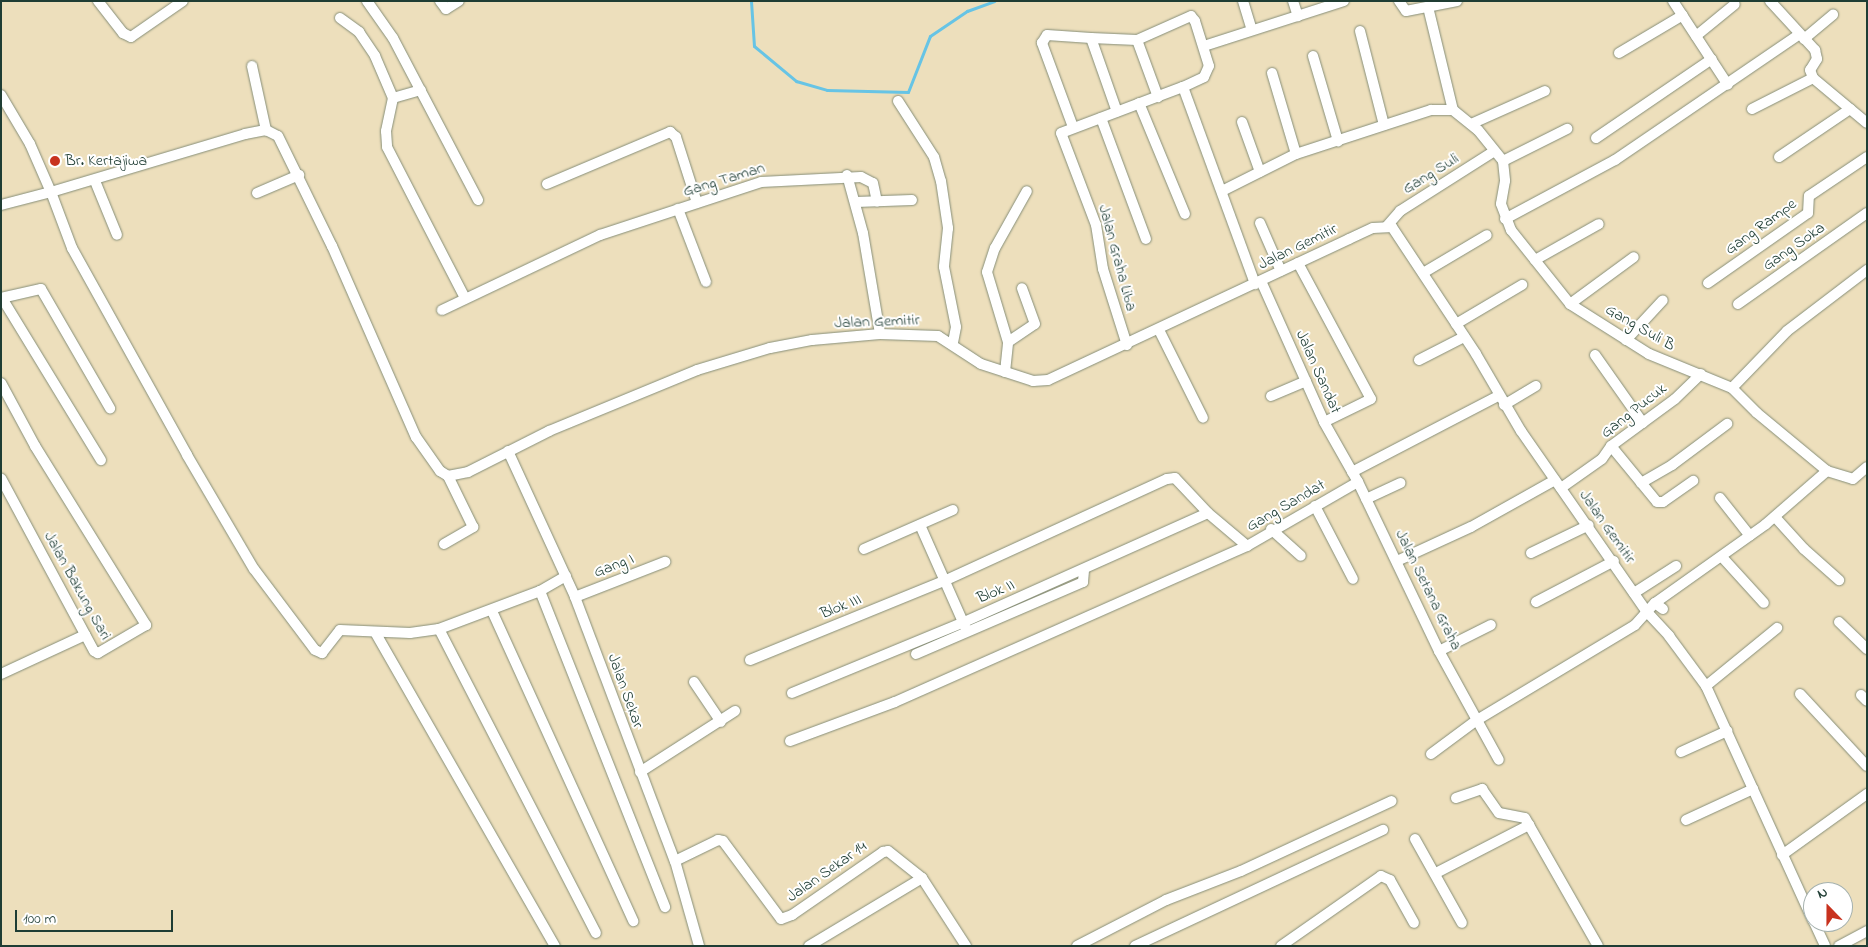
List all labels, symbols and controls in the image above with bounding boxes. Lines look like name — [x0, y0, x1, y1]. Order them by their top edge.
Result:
street label: Gang Suli — [1399, 149, 1463, 199]
place label: Br. Kertajiwa — [65, 151, 147, 171]
marker: Br. Kertajiwa — [49, 155, 61, 167]
street label: Gang Taman — [681, 158, 767, 202]
street label: Gang Rampe — [1722, 195, 1800, 259]
street label: Jalan Graha Liba — [1094, 203, 1140, 313]
street label: Gang Soka — [1759, 219, 1829, 275]
street label: Jalan Gemitir — [1255, 220, 1341, 274]
street label: Gang Suli B — [1602, 300, 1678, 356]
street label: Jalan Gemitir — [834, 311, 920, 333]
street label: Jalan Sandat — [1291, 327, 1345, 417]
street label: Gang Pucuk — [1597, 379, 1671, 443]
street label: Gang Sandat — [1243, 476, 1329, 536]
street label: Jalan Gemitir — [1575, 487, 1639, 567]
street label: Jalan Setana Graha — [1391, 527, 1465, 653]
street label: Jalan Bakung Sari — [39, 528, 115, 644]
street label: Gang I — [591, 550, 637, 582]
street label: Blok II — [974, 576, 1018, 608]
street label: Blok III — [818, 590, 864, 624]
street label: Jalan Sekar — [603, 651, 647, 731]
street label: Jalan Sekar 14 — [783, 837, 871, 907]
north arrow — [1803, 882, 1853, 932]
text: N — [1814, 882, 1831, 905]
scale bar — [18, 900, 175, 932]
text: 100 m — [23, 908, 56, 930]

